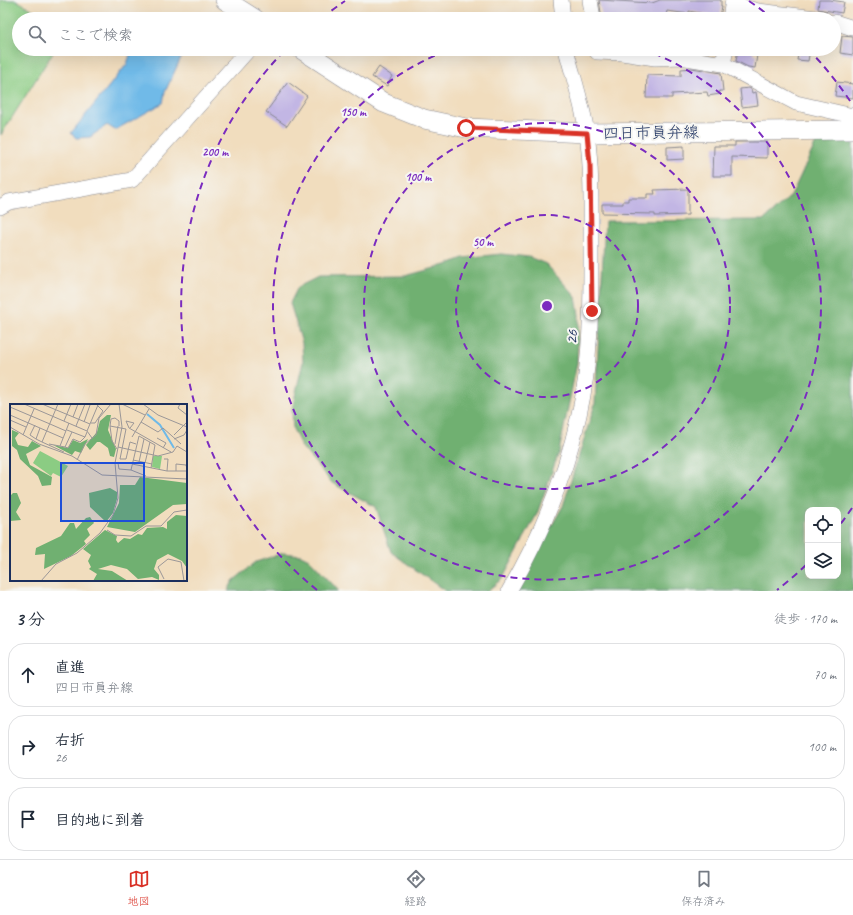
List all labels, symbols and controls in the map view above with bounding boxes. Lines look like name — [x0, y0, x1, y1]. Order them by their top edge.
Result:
search box — [12, 12, 841, 56]
icon: search — [26, 23, 48, 45]
text: ここで検索 — [58, 26, 133, 45]
text: 150 m — [340, 104, 367, 120]
route start — [457, 119, 475, 137]
street label: 四日市員弁線 — [603, 122, 699, 144]
text: 200 m — [202, 144, 229, 160]
text: 100 m — [405, 169, 432, 185]
text: 50 m — [473, 234, 494, 250]
centre of rings — [540, 299, 554, 313]
route end — [583, 302, 601, 320]
street label: 26 — [562, 328, 583, 345]
inset map — [10, 404, 187, 581]
map controls — [805, 507, 841, 579]
button: locate — [805, 507, 841, 543]
button: layers — [805, 543, 841, 579]
text: 3 分 — [16, 609, 45, 630]
text: 徒歩 · 170 m — [774, 611, 837, 627]
text: 直進 — [55, 658, 85, 677]
icon: ahead — [17, 664, 39, 686]
text: 70 m — [814, 667, 836, 683]
text: 四日市員弁線 — [55, 680, 133, 696]
text: 右折 — [55, 731, 85, 750]
icon: right — [17, 736, 39, 758]
text: 100 m — [808, 739, 836, 755]
text: 26 — [55, 750, 67, 766]
icon: arrive — [17, 808, 39, 830]
text: 目的地に到着 — [55, 811, 145, 830]
tab: 地図 — [128, 868, 150, 908]
tab: 経路 — [405, 868, 427, 908]
tab: 保存済み — [682, 868, 726, 908]

